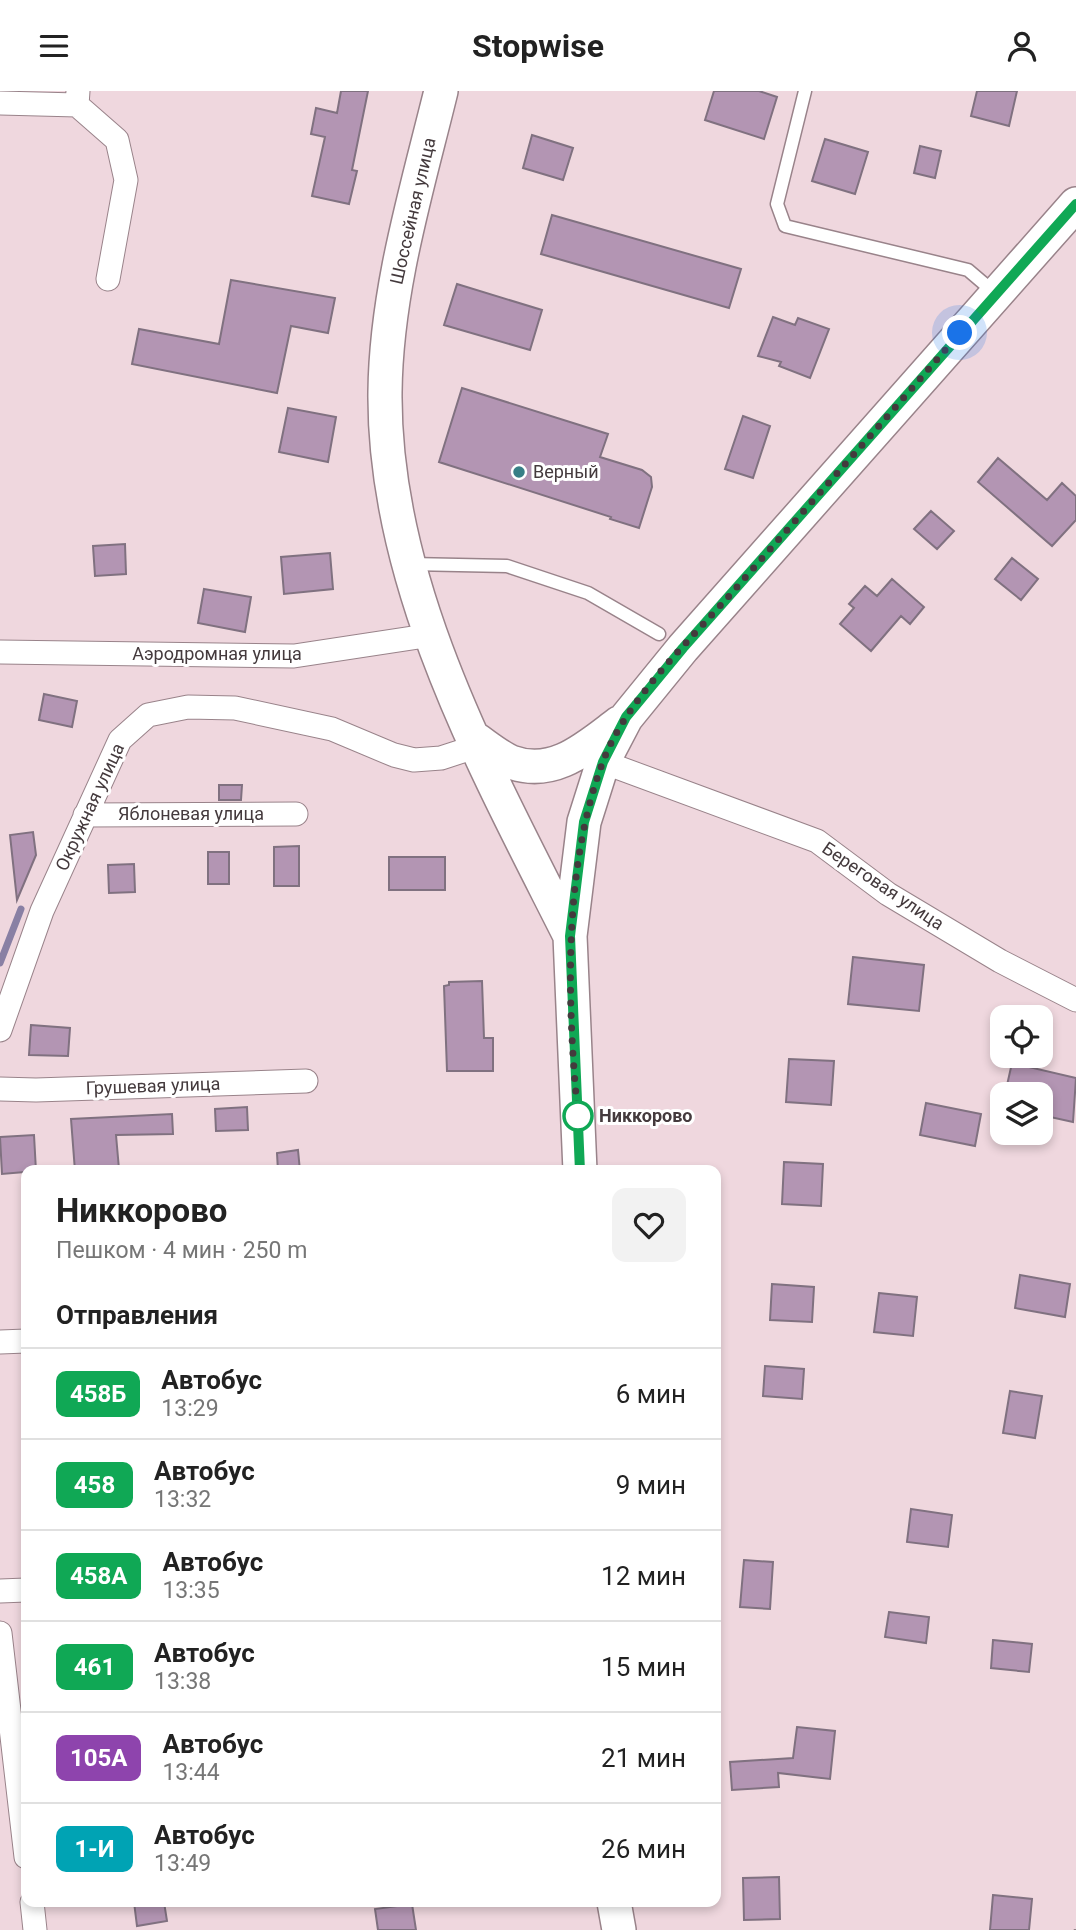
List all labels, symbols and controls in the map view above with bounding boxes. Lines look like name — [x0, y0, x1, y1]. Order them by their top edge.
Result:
icon: menu — [35, 27, 73, 65]
text: Stopwise — [472, 27, 604, 65]
icon: person — [1003, 27, 1041, 65]
street label: Шоссейная улица — [385, 135, 440, 286]
your location — [942, 315, 977, 350]
place label: Верный — [533, 461, 599, 482]
marker: Верный — [511, 464, 527, 480]
street label: Аэродромная улица — [132, 643, 302, 664]
street label: Окружная улица — [51, 740, 128, 874]
street label: Яблоневая улица — [118, 803, 264, 824]
street label: Береговая улица — [819, 837, 948, 934]
map controls — [990, 1005, 1053, 1145]
button: locate — [990, 1005, 1053, 1068]
street label: Грушевая улица — [85, 1073, 221, 1098]
button: layers — [990, 1082, 1053, 1145]
marker: Никкорово — [563, 1101, 593, 1131]
place label: Никкорово — [599, 1105, 693, 1126]
button: heart — [612, 1188, 686, 1262]
text: Никкорово — [56, 1191, 227, 1230]
text: Пешком · 4 мин · 250 m — [56, 1237, 307, 1264]
text: Отправления — [56, 1300, 218, 1330]
text: Автобус — [161, 1365, 262, 1395]
text: 6 мин — [616, 1379, 686, 1409]
text: 458Б — [70, 1380, 126, 1408]
text: 13:29 — [161, 1395, 219, 1422]
text: Автобус — [154, 1456, 255, 1486]
text: 9 мин — [616, 1470, 686, 1500]
text: 458 — [74, 1471, 115, 1499]
text: 13:32 — [154, 1486, 211, 1513]
text: Автобус — [162, 1547, 263, 1577]
text: 12 мин — [601, 1561, 686, 1591]
text: 458А — [70, 1562, 127, 1590]
text: 13:35 — [162, 1577, 220, 1604]
text: Автобус — [154, 1638, 255, 1668]
text: 15 мин — [601, 1652, 686, 1682]
text: 461 — [74, 1653, 115, 1681]
text: 13:38 — [154, 1668, 211, 1695]
text: Автобус — [162, 1729, 263, 1759]
text: 21 мин — [601, 1743, 686, 1773]
text: 105А — [70, 1744, 127, 1772]
text: 13:44 — [162, 1759, 220, 1786]
text: Автобус — [154, 1820, 255, 1850]
text: 26 мин — [601, 1834, 686, 1864]
text: 1-И — [74, 1835, 115, 1863]
text: 13:49 — [154, 1850, 211, 1877]

